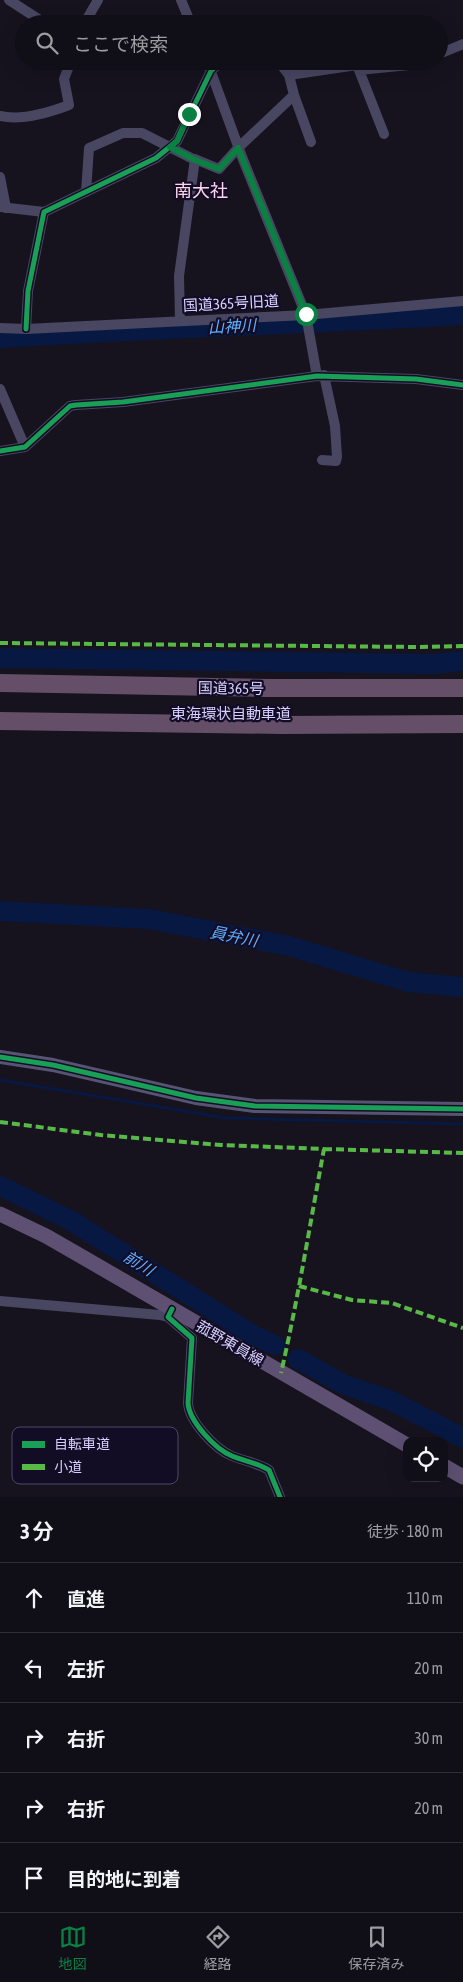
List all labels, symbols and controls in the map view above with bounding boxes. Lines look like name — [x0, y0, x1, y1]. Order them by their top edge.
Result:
search box — [15, 15, 448, 70]
icon: search — [33, 29, 61, 57]
text: ここで検索 — [73, 33, 168, 55]
route end — [178, 103, 201, 126]
district label: 南大社 — [174, 180, 228, 201]
street label: 国道365号旧道 — [183, 292, 279, 314]
route start — [295, 303, 318, 326]
water label: 山神川 — [208, 316, 258, 336]
street label: 国道365号 — [198, 679, 264, 697]
street label: 東海環状自動車道 — [171, 705, 291, 722]
water label: 員弁川 — [209, 923, 261, 950]
water label: 前川 — [121, 1247, 159, 1280]
street label: 菰野東員線 — [193, 1317, 267, 1369]
legend — [12, 1427, 178, 1484]
text: 自転車道 — [54, 1436, 110, 1452]
map controls — [403, 1437, 448, 1482]
button: locate — [403, 1437, 448, 1482]
text: 小道 — [54, 1459, 82, 1475]
text: 3 分 — [20, 1519, 54, 1543]
text: 徒歩 · 180 m — [367, 1522, 443, 1540]
icon: ahead — [20, 1584, 48, 1612]
text: 直進 — [67, 1588, 105, 1610]
text: 110 m — [407, 1589, 443, 1607]
icon: left — [20, 1654, 48, 1682]
text: 左折 — [67, 1658, 105, 1680]
text: 20 m — [414, 1659, 443, 1677]
icon: right — [20, 1724, 48, 1752]
text: 右折 — [67, 1728, 105, 1750]
text: 30 m — [414, 1729, 443, 1747]
icon: right — [20, 1794, 48, 1822]
text: 右折 — [67, 1798, 105, 1820]
text: 20 m — [414, 1799, 443, 1817]
icon: arrive — [20, 1864, 48, 1892]
text: 目的地に到着 — [67, 1868, 181, 1890]
tab: 地図 — [59, 1923, 87, 1973]
tab: 経路 — [204, 1923, 232, 1973]
tab: 保存済み — [349, 1923, 405, 1973]

